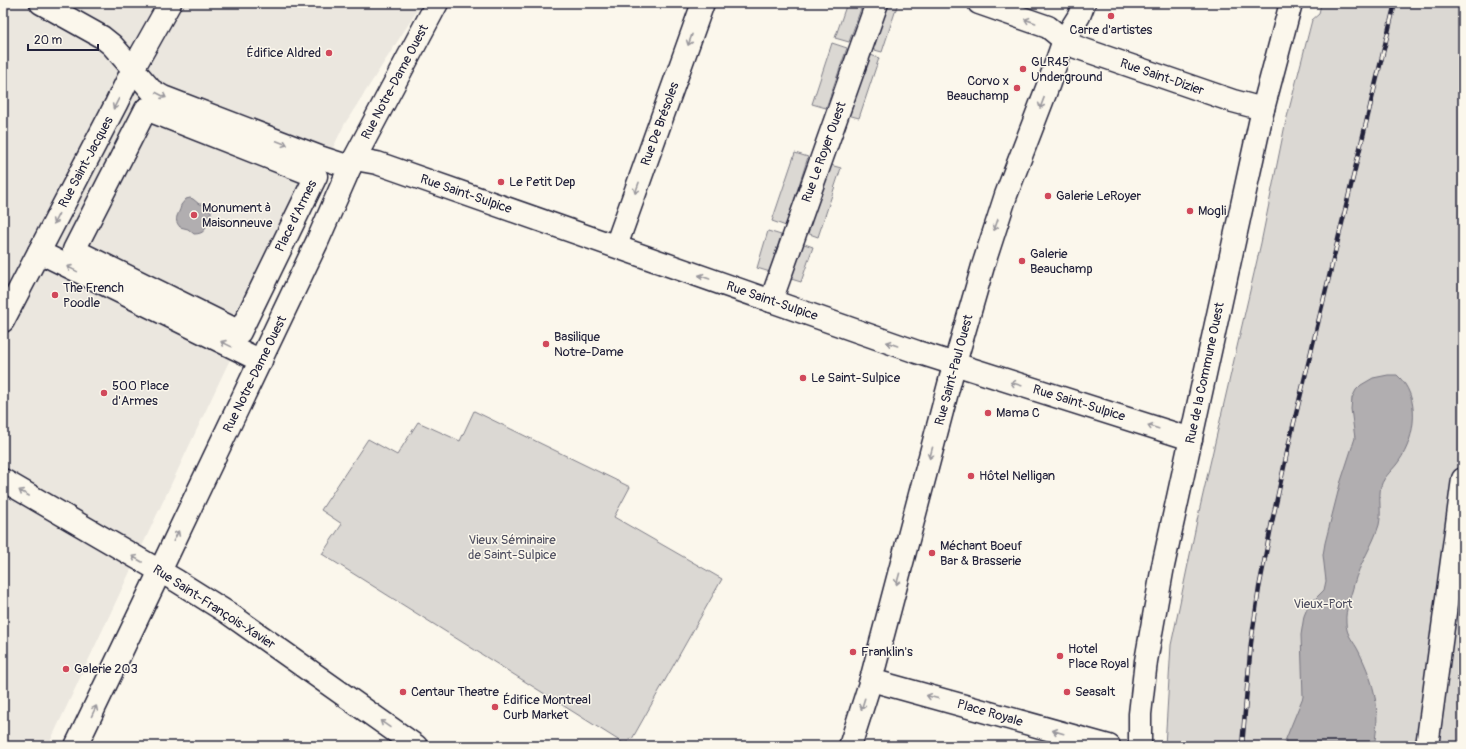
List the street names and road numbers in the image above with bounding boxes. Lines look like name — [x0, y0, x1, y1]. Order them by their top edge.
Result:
street label: Rue Notre-Dame Ouest — [358, 21, 432, 142]
street label: Rue Saint-Dizier — [1118, 55, 1206, 99]
street label: Rue De Brésoles — [637, 80, 683, 168]
street label: Rue Le Royer Ouest — [798, 99, 850, 205]
street label: Rue Saint-Jacques — [55, 114, 117, 210]
street label: Rue Saint-Sulpice — [418, 171, 514, 217]
street label: Place d'Armes — [272, 177, 320, 255]
street label: Rue Saint-Sulpice — [724, 278, 820, 324]
street label: Rue de la Commune Ouest — [1182, 300, 1228, 445]
street label: Rue Notre-Dame Ouest — [220, 312, 291, 435]
street label: Rue Saint-Paul Ouest — [932, 312, 977, 427]
street label: Rue Saint-Sulpice — [1031, 381, 1128, 425]
street label: Rue Saint-François-Xavier — [150, 561, 278, 653]
street label: Place Royale — [955, 696, 1025, 730]

